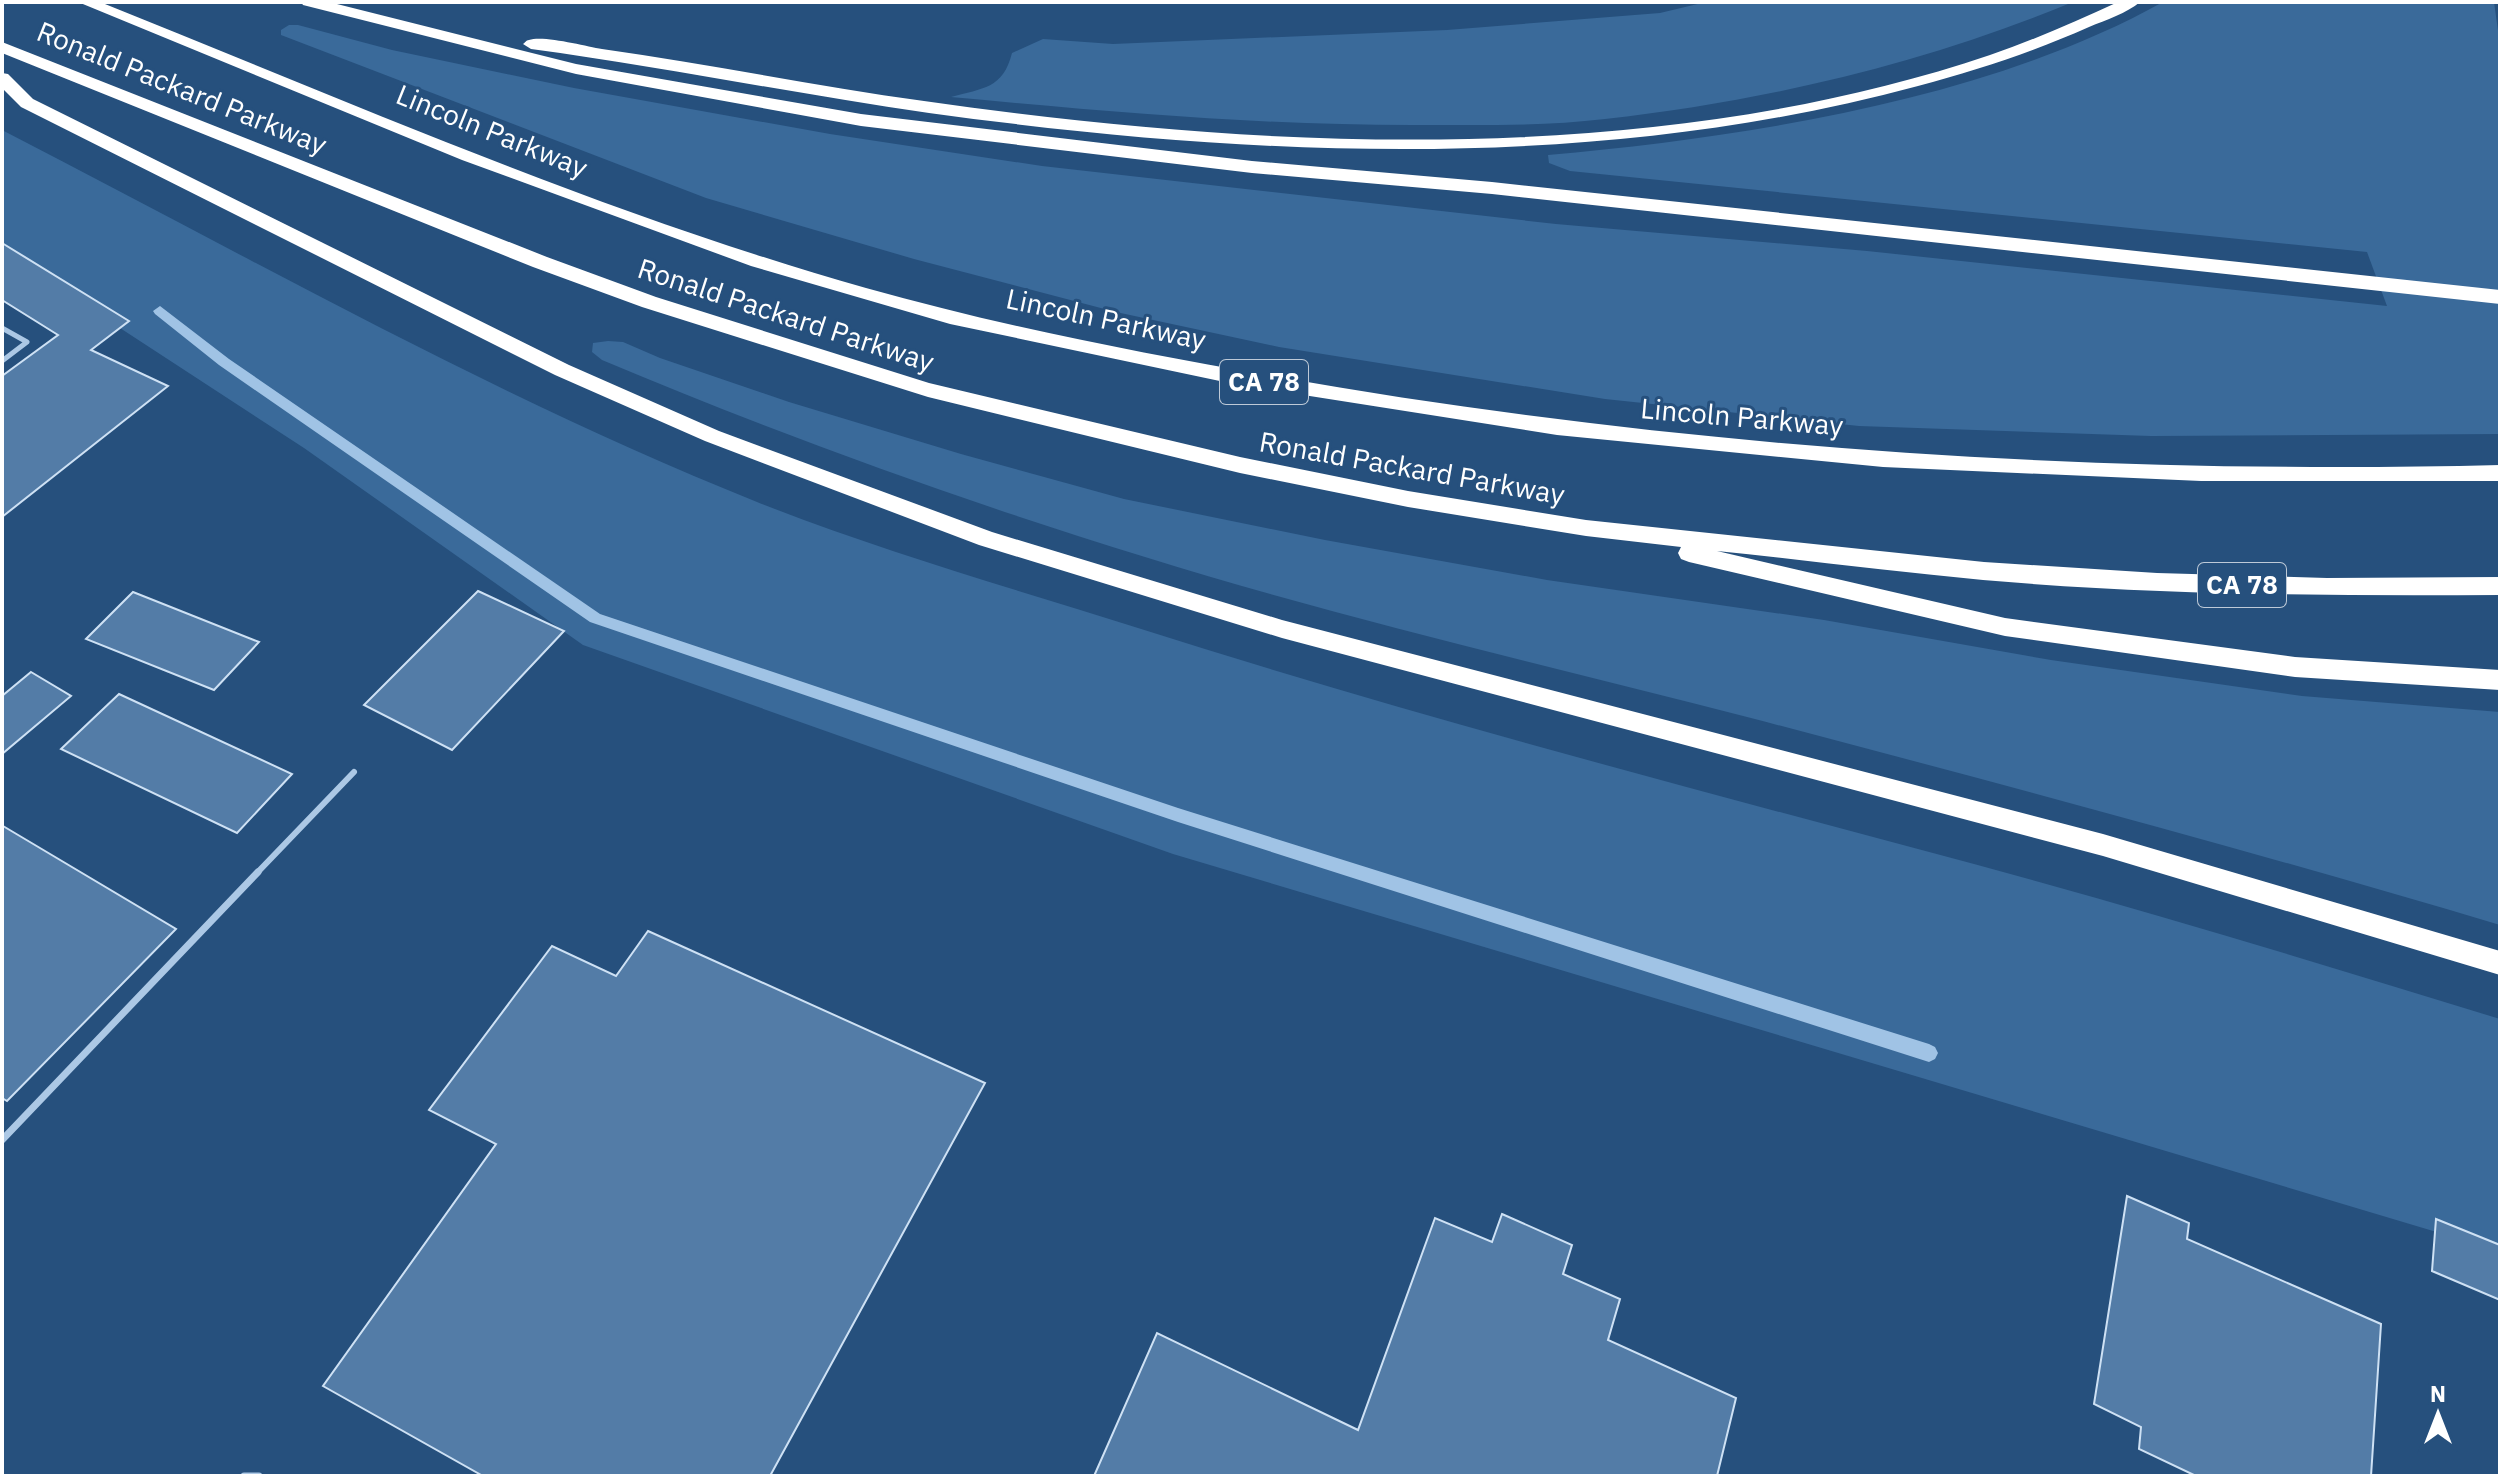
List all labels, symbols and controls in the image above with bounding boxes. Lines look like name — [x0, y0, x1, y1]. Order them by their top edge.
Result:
street label: Ronald Packard Parkway — [32, 12, 333, 163]
street label: Lincoln Parkway — [391, 75, 593, 186]
street label: Ronald Packard Parkway — [633, 249, 939, 380]
street label: Lincoln Parkway — [1003, 279, 1209, 358]
road number: CA 78 — [1220, 360, 1308, 404]
street label: Lincoln Parkway — [1639, 389, 1845, 444]
street label: Ronald Packard Parkway — [1256, 422, 1568, 513]
road number: CA 78 — [2198, 563, 2286, 607]
north arrow — [2398, 1374, 2478, 1454]
text: N — [2430, 1379, 2446, 1408]

